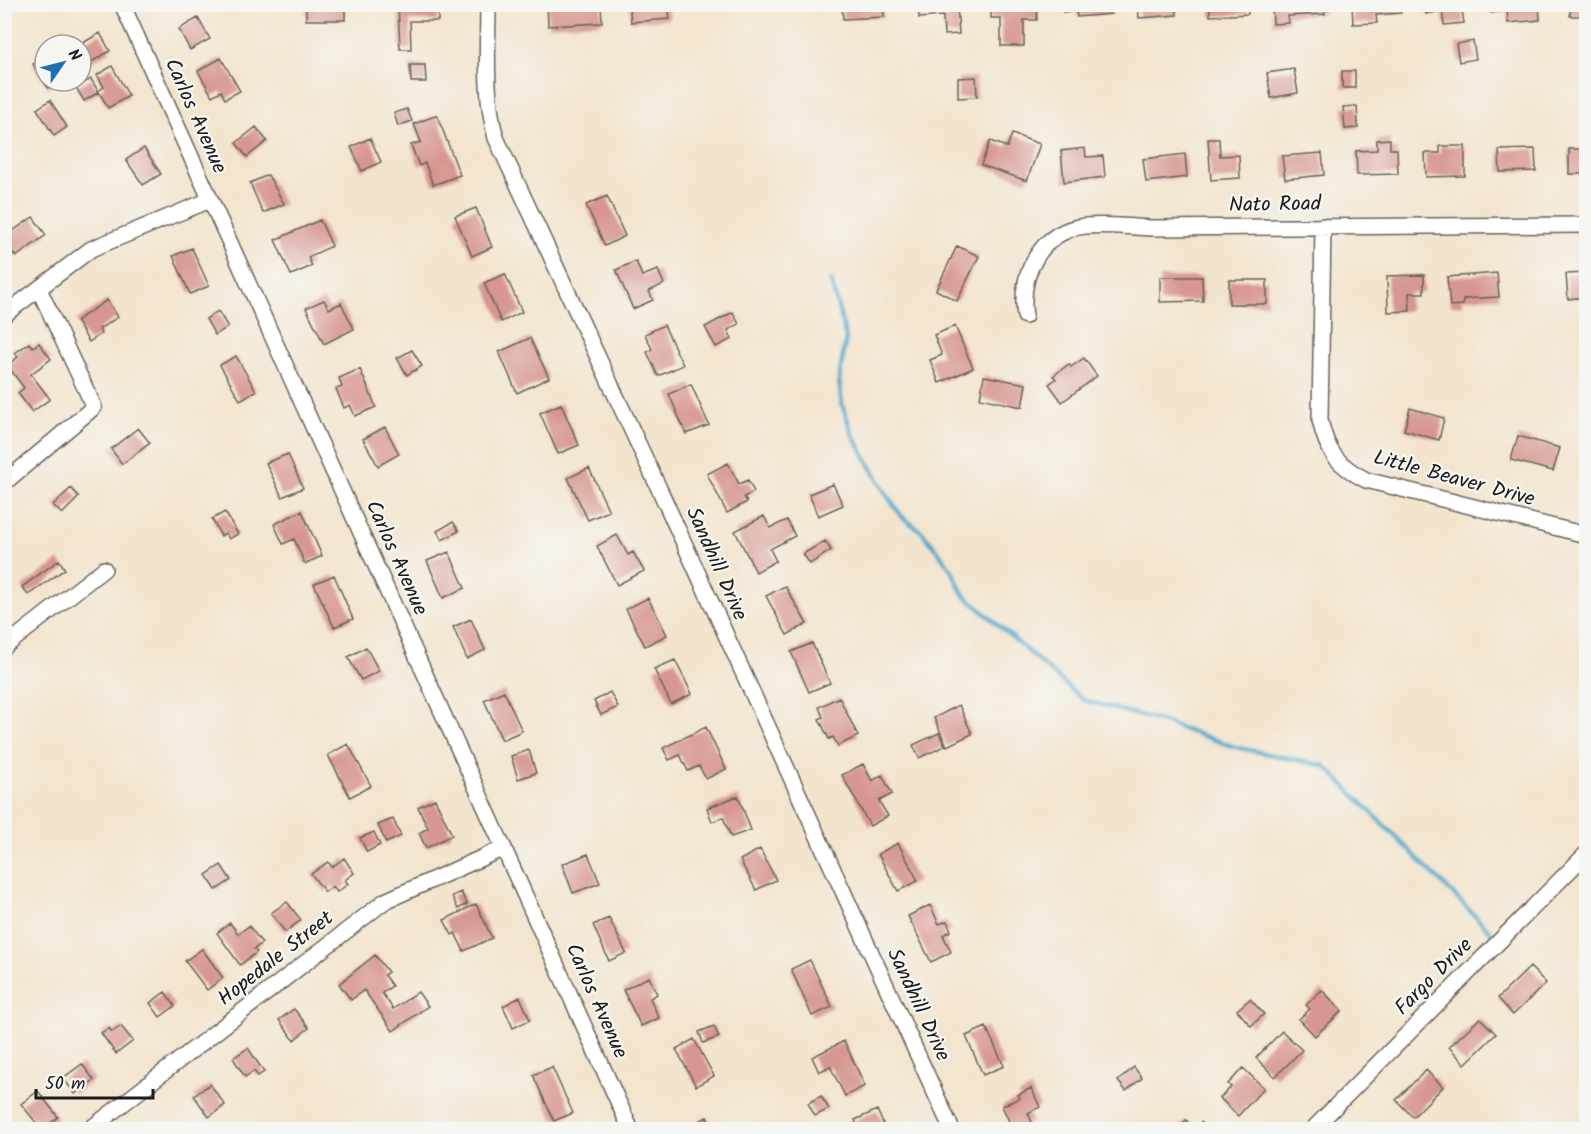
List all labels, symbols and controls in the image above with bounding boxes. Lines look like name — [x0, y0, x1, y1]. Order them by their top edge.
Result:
north arrow — [33, 33, 93, 93]
text: N — [61, 44, 87, 67]
street label: Carlos Avenue — [155, 53, 235, 179]
street label: Nato Road — [1229, 188, 1322, 222]
street label: Little Beaver Drive — [1370, 442, 1539, 517]
street label: Carlos Avenue — [356, 495, 436, 621]
street label: Sandhill Drive — [676, 502, 756, 627]
street label: Hopedale Street — [211, 902, 342, 1015]
street label: Fargo Drive — [1387, 930, 1481, 1024]
street label: Carlos Avenue — [556, 938, 636, 1064]
street label: Sandhill Drive — [877, 943, 959, 1067]
scale bar — [36, 1062, 153, 1100]
text: 50 m — [45, 1070, 85, 1099]

